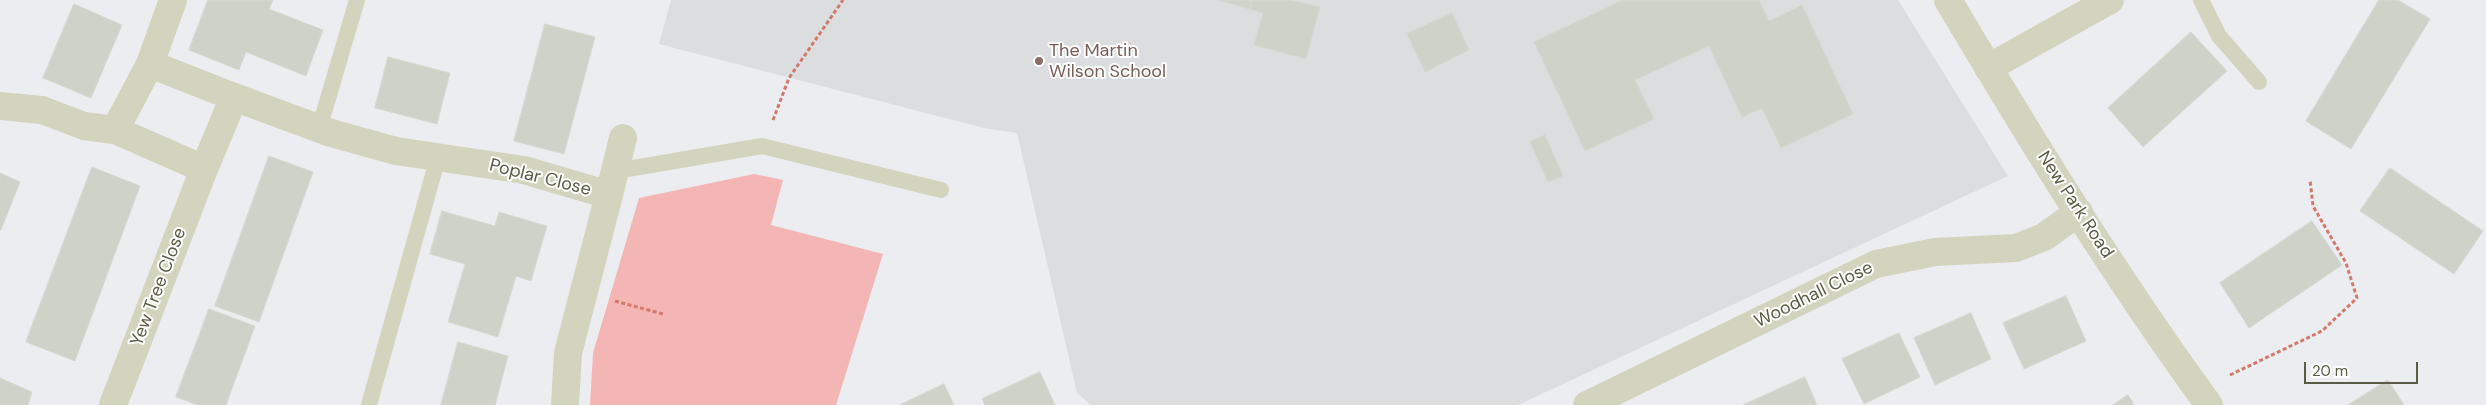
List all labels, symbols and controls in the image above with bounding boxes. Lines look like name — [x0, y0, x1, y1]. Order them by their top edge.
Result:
place label: The Martin Wilson School — [1049, 40, 1166, 82]
marker: The Martin Wilson School — [1033, 55, 1045, 67]
street label: New Park Road — [2032, 148, 2118, 262]
street label: Poplar Close — [487, 155, 593, 201]
street label: Yew Tree Close — [127, 225, 191, 349]
street label: Woodhall Close — [1751, 257, 1877, 333]
scale bar — [2306, 352, 2420, 384]
text: 20 m — [2312, 361, 2348, 381]

